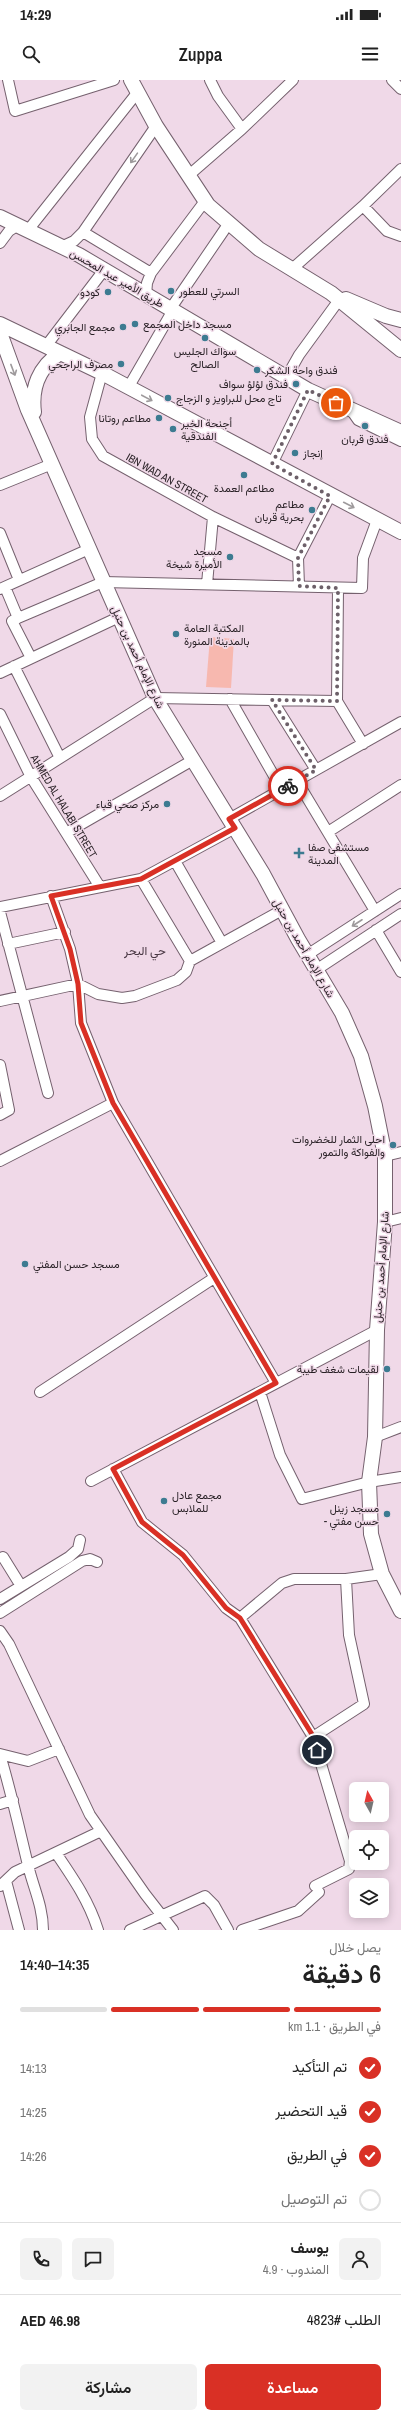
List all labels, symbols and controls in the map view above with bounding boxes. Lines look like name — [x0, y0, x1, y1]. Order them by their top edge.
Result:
text: 14:29 — [20, 4, 51, 25]
text: Zuppa — [179, 42, 222, 67]
icon: search — [20, 43, 42, 65]
icon: menu — [359, 43, 381, 65]
one-way arrow — [130, 152, 138, 163]
street label: طريق الأمير عبد المحسن — [67, 245, 167, 311]
place label: السرتي للعطور — [178, 284, 240, 301]
place label: كودو — [80, 285, 100, 299]
marker: السرتي للعطور — [166, 286, 176, 296]
marker: كودو — [103, 287, 113, 297]
place label: مسجد داخل المجمع — [143, 317, 232, 332]
marker: مسجد داخل المجمع — [130, 319, 140, 329]
place label: مجمع الجابري — [55, 320, 115, 337]
marker: مجمع الجابري — [118, 322, 128, 332]
marker: سواك الجليس الصالح — [200, 333, 210, 343]
place label: سواك الجليس الصالح — [174, 344, 237, 372]
place label: مصرف الراجحي — [48, 357, 113, 374]
marker: مصرف الراجحي — [116, 359, 126, 369]
place label: فندق واحة الشكر — [264, 363, 338, 377]
one-way arrow — [10, 364, 18, 376]
marker: فندق واحة الشكر — [252, 365, 262, 375]
place label: فندق لؤلؤ سواف — [219, 377, 288, 391]
marker: فندق لؤلؤ سواف — [291, 379, 301, 389]
pin — [319, 386, 353, 420]
place label: تاج محل للبراويز و الزجاج — [176, 391, 282, 406]
icon: bag — [325, 392, 347, 414]
marker: تاج محل للبراويز و الزجاج — [163, 393, 173, 403]
one-way arrow — [141, 395, 153, 402]
place label: مطاعم روتانا — [99, 411, 151, 426]
marker: مطاعم روتانا — [154, 413, 164, 423]
place label: أجنحة الخير الفندقية — [180, 416, 233, 443]
marker: فندق قربان — [360, 421, 370, 431]
marker: أجنحة الخير الفندقية — [168, 424, 178, 434]
place label: فندق قربان — [341, 432, 389, 446]
place label: إنجاز — [302, 446, 323, 460]
marker: إنجاز — [290, 448, 300, 458]
street label: IBN WAD AN STREET — [124, 450, 211, 506]
marker: مطاعم العمدة — [239, 470, 249, 480]
place label: مطاعم العمدة — [214, 481, 274, 496]
place label: مطاعم بحرية قربان — [255, 497, 304, 524]
one-way arrow — [343, 502, 355, 509]
marker: مطاعم بحرية قربان — [307, 505, 317, 515]
place label: مسجد الأميرة شيخة — [166, 544, 222, 571]
marker: مسجد الأميرة شيخة — [225, 552, 235, 562]
street label: شارع الإمام أحمد بن حنبل — [107, 603, 168, 711]
place label: المكتبة العامة بالمدينة المنورة — [184, 621, 249, 648]
marker: المكتبة العامة بالمدينة المنورة — [171, 629, 181, 639]
street label: AHMED AL HALABI STREET — [27, 751, 101, 861]
courier — [268, 766, 308, 806]
icon: bike — [277, 775, 299, 797]
place label: مركز صحي قباء — [96, 797, 159, 814]
marker: مركز صحي قباء — [162, 799, 172, 809]
place label: مستشفی صفا المدینة — [308, 840, 369, 867]
marker: مستشفی صفا المدینة — [293, 847, 305, 859]
street label: شارع الإمام أحمد بن حنبل — [269, 896, 338, 1001]
one-way arrow — [352, 919, 363, 927]
district label: حي البحر — [123, 943, 166, 961]
place label: احلى الثمار للخضروات والفواكة والتمور — [292, 1132, 385, 1159]
marker: احلى الثمار للخضروات والفواكة والتمور — [388, 1140, 398, 1150]
street label: شارع الإمام أحمد بن حنبل — [370, 1210, 393, 1323]
place label: مسجد حسن المفتي — [33, 1257, 120, 1274]
marker: مسجد حسن المفتي — [20, 1259, 30, 1269]
place label: لقيمات شغف طيبة — [297, 1362, 379, 1376]
marker: لقيمات شغف طيبة — [382, 1364, 392, 1374]
place label: مجمع عادل للملابس — [172, 1488, 222, 1515]
marker: مجمع عادل للملابس — [159, 1496, 169, 1506]
place label: مسجد زينل - حسن مفتي — [324, 1501, 379, 1531]
marker: مسجد زينل - حسن مفتي — [382, 1509, 392, 1519]
pin — [300, 1733, 334, 1767]
icon: home — [306, 1739, 328, 1761]
north arrow — [349, 1782, 389, 1822]
map controls — [349, 1782, 389, 1918]
button: locate — [349, 1830, 389, 1870]
button: layers — [349, 1878, 389, 1918]
text: يصل خلال — [329, 1939, 381, 1956]
text: 14:35–14:40 — [20, 1954, 89, 1975]
text: 6 دقيقة — [302, 1956, 381, 1991]
text: في الطريق · 1.1 km — [288, 2018, 381, 2035]
text: تم التأكيد — [292, 2056, 347, 2077]
icon: check — [359, 2057, 381, 2079]
text: 14:13 — [20, 2060, 47, 2077]
text: قيد التحضير — [275, 2100, 347, 2121]
icon: check — [359, 2101, 381, 2123]
text: 14:25 — [20, 2104, 47, 2121]
text: في الطريق — [287, 2144, 347, 2165]
icon: check — [359, 2145, 381, 2167]
text: 14:26 — [20, 2148, 47, 2165]
text: تم التوصيل — [281, 2188, 347, 2209]
text: يوسف — [291, 2237, 329, 2258]
button: phone — [20, 2238, 62, 2280]
button: chat — [72, 2238, 114, 2280]
button: person — [339, 2238, 381, 2280]
text: المندوب · 4.9 — [263, 2261, 329, 2278]
text: الطلب #4823 — [307, 2309, 381, 2330]
text: AED 46.98 — [20, 2310, 80, 2331]
button: مشاركة — [20, 2364, 197, 2410]
button: مساعدة — [205, 2364, 381, 2410]

